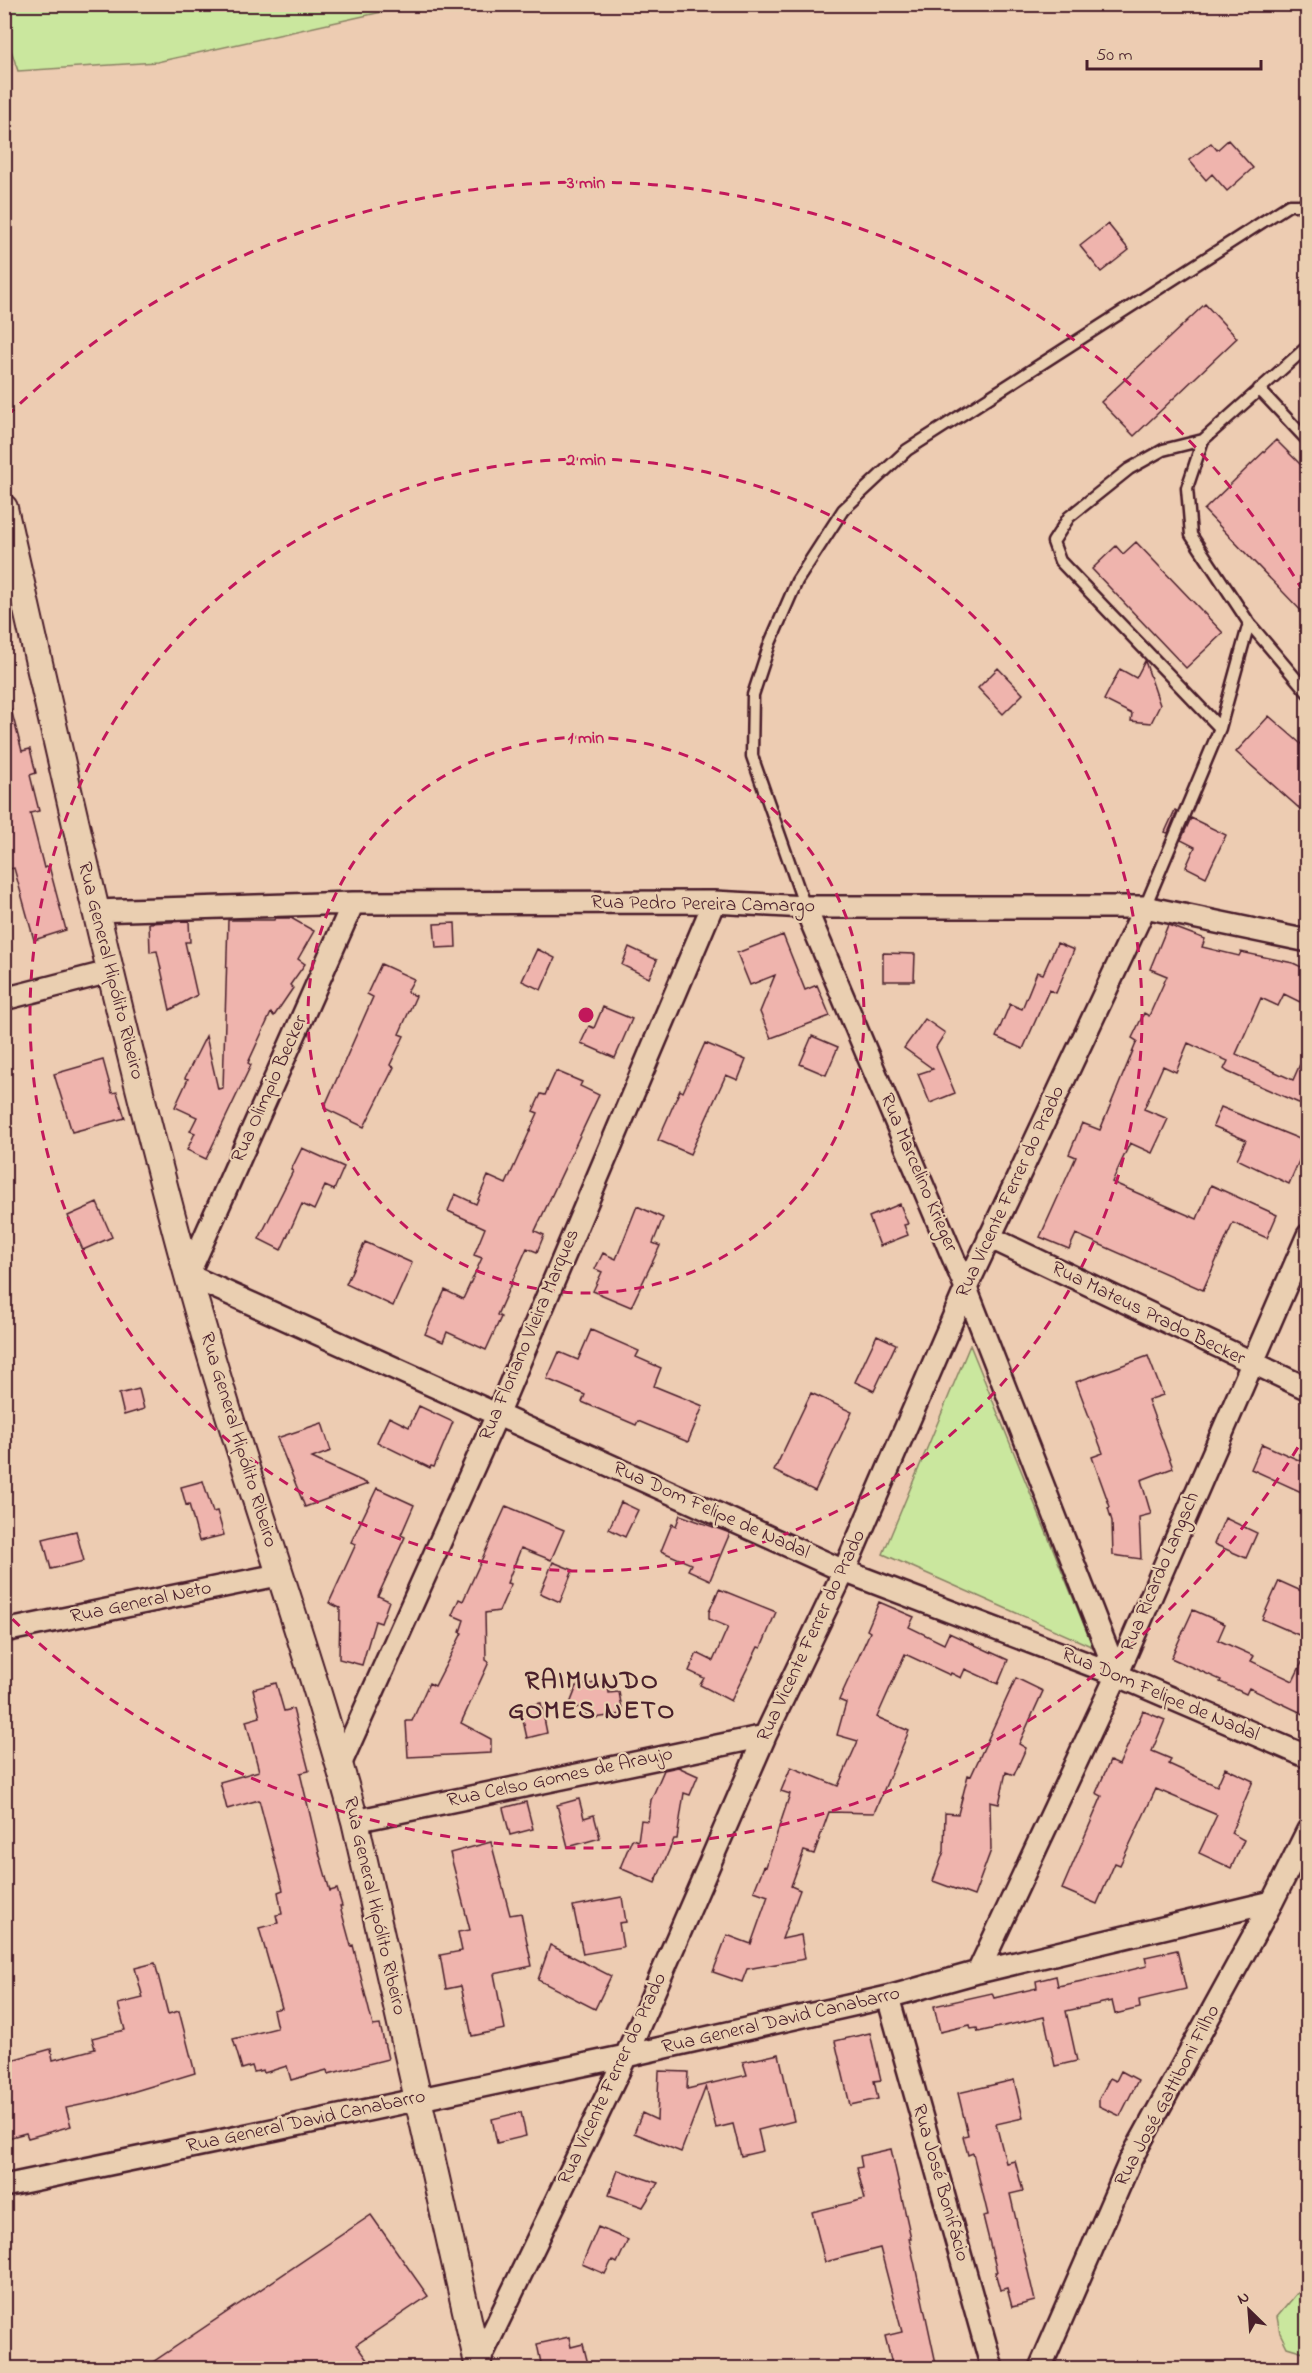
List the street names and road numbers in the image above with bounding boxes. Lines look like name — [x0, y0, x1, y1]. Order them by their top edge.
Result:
street label: Rua General Hipólito Ribeiro — [69, 859, 151, 1083]
street label: Rua Pedro Pereira Camargo — [591, 889, 815, 922]
street label: Rua Olimpio Becker — [224, 1010, 316, 1168]
street label: Rua Vicente Ferrer do Prado — [949, 1081, 1073, 1303]
street label: Rua Marcelino Krieger — [871, 1089, 965, 1258]
street label: Rua Floriano Vieira Marques — [472, 1225, 588, 1445]
street label: Rua Mateus Prado Becker — [1046, 1254, 1251, 1374]
street label: Rua General Hipólito Ribeiro — [191, 1329, 285, 1551]
street label: Rua Dom Felipe de Nadal — [608, 1455, 814, 1567]
street label: Rua Ricardo Langsch — [1114, 1488, 1209, 1657]
street label: Rua Vicente Ferrer do Prado — [750, 1525, 874, 1747]
street label: Rua General Neto — [68, 1574, 214, 1632]
street label: Rua Dom Felipe de Nadal — [1057, 1640, 1263, 1750]
street label: Rua Celso Gomes de Araujo — [444, 1740, 676, 1816]
street label: Rua General Hipólito Ribeiro — [335, 1794, 413, 2018]
street label: Rua Vicente Ferrer do Prado — [551, 1968, 675, 2190]
street label: Rua General David Canabarro — [659, 1979, 903, 2063]
street label: Rua José Gattiboni Filho — [1108, 2000, 1228, 2192]
street label: Rua General David Canabarro — [184, 2082, 428, 2162]
street label: Rua José Bonifácio — [904, 2101, 976, 2265]

